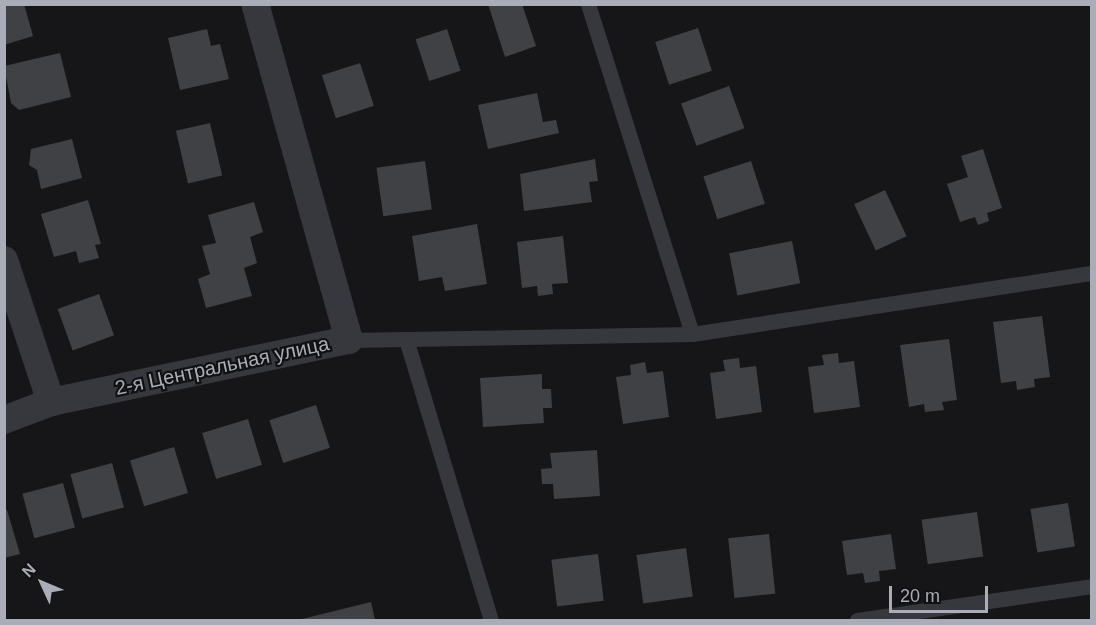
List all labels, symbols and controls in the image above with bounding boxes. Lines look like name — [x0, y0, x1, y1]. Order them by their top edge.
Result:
street label: 2-я Центральная улица — [113, 332, 331, 400]
north arrow — [12, 553, 72, 613]
text: N — [19, 560, 39, 580]
scale bar — [892, 574, 991, 612]
text: 20 m — [900, 586, 940, 606]

